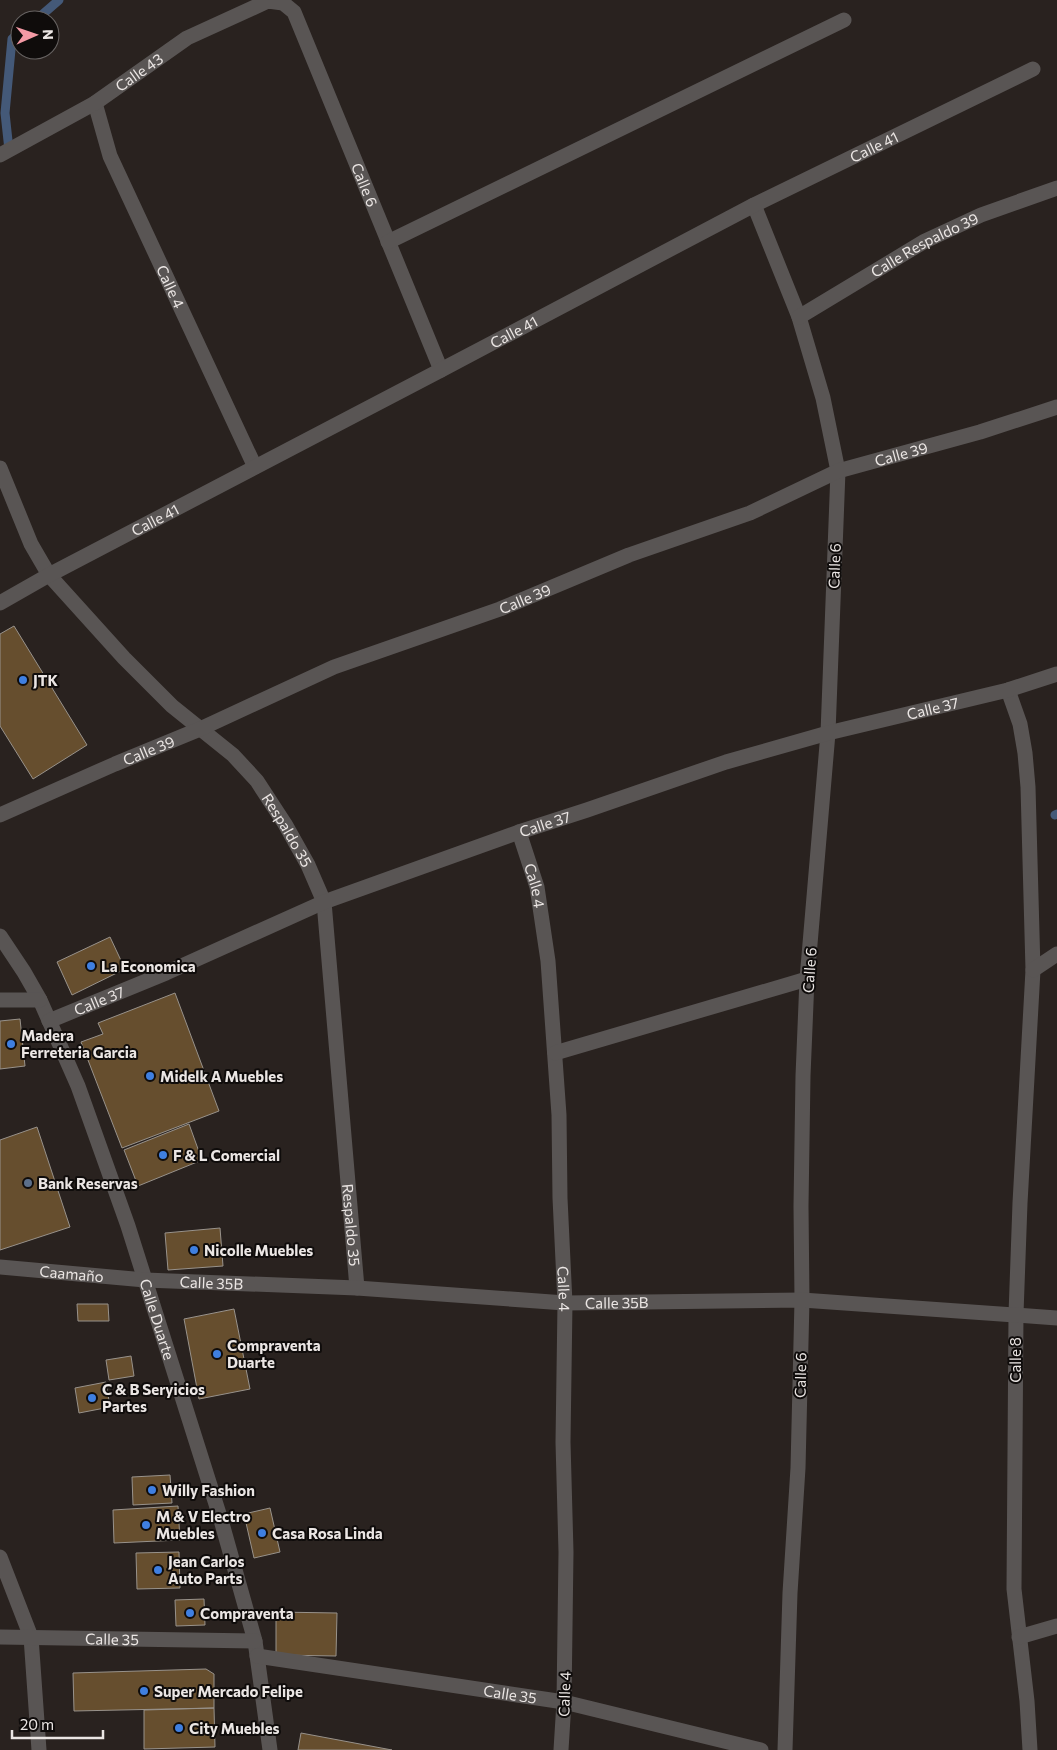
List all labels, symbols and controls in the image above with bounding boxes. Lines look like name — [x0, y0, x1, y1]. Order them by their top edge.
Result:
north arrow — [10, 10, 60, 60]
text: N — [40, 29, 57, 40]
street label: Calle 43 — [112, 49, 166, 95]
street label: Calle 41 — [847, 127, 901, 166]
street label: Calle 6 — [348, 160, 382, 209]
street label: Calle Respaldo 39 — [867, 209, 981, 281]
street label: Calle 4 — [153, 262, 189, 311]
street label: Calle 41 — [487, 312, 541, 352]
street label: Calle 39 — [872, 438, 930, 470]
street label: Calle 41 — [128, 500, 182, 540]
street label: Calle 6 — [824, 543, 844, 589]
street label: Calle 39 — [496, 580, 553, 617]
place label: JTK — [33, 671, 58, 689]
marker: JTK — [17, 674, 29, 686]
street label: Calle 37 — [905, 693, 961, 723]
street label: Calle 39 — [120, 732, 177, 769]
street label: Respaldo 35 — [258, 790, 316, 870]
street label: Calle 37 — [517, 807, 573, 840]
street label: Calle 4 — [521, 861, 549, 909]
street label: Calle 6 — [798, 947, 820, 993]
place label: La Economica — [101, 957, 196, 975]
marker: La Economica — [85, 960, 97, 972]
street label: Calle 37 — [71, 982, 127, 1019]
place label: Madera Ferreteria Garcia — [21, 1026, 137, 1061]
marker: Madera Ferreteria Garcia — [5, 1038, 17, 1050]
place label: Midelk A Muebles — [160, 1067, 283, 1085]
marker: Midelk A Muebles — [144, 1070, 156, 1082]
place label: F & L Comercial — [173, 1146, 280, 1164]
marker: F & L Comercial — [157, 1149, 169, 1161]
place label: Bank Reservas — [38, 1174, 138, 1192]
marker: Bank Reservas — [22, 1177, 34, 1189]
street label: Respaldo 35 — [339, 1183, 364, 1267]
place label: Nicolle Muebles — [204, 1241, 313, 1259]
marker: Nicolle Muebles — [188, 1244, 200, 1256]
street label: Caamaño — [39, 1262, 105, 1285]
street label: Calle 4 — [554, 1266, 574, 1312]
street label: Calle 35B — [179, 1272, 244, 1293]
street label: Calle Duarte — [136, 1277, 179, 1362]
street label: Calle 35B — [585, 1293, 649, 1312]
place label: Compraventa Duarte — [227, 1336, 321, 1371]
street label: Calle 8 — [1006, 1337, 1024, 1383]
marker: Compraventa Duarte — [211, 1348, 223, 1360]
street label: Calle 6 — [791, 1352, 809, 1398]
place label: C & B Seryicios Partes — [102, 1380, 205, 1415]
marker: C & B Seryicios Partes — [86, 1392, 98, 1404]
place label: Willy Fashion — [162, 1481, 255, 1499]
marker: Willy Fashion — [146, 1484, 158, 1496]
place label: M & V Electro Muebles — [156, 1507, 251, 1542]
marker: M & V Electro Muebles — [140, 1519, 152, 1531]
place label: Casa Rosa Linda — [272, 1524, 383, 1542]
marker: Casa Rosa Linda — [256, 1527, 268, 1539]
place label: Jean Carlos Auto Parts — [168, 1552, 244, 1587]
marker: Jean Carlos Auto Parts — [152, 1564, 164, 1576]
place label: Compraventa — [200, 1604, 294, 1622]
marker: Compraventa — [184, 1607, 196, 1619]
street label: Calle 35 — [85, 1629, 139, 1648]
street label: Calle 4 — [554, 1671, 574, 1717]
street label: Calle 35 — [482, 1681, 538, 1707]
place label: Super Mercado Felipe — [154, 1682, 303, 1700]
marker: Super Mercado Felipe — [138, 1685, 150, 1697]
scale bar — [12, 1708, 104, 1740]
text: 20 m — [20, 1715, 54, 1733]
place label: City Muebles — [189, 1719, 280, 1737]
marker: City Muebles — [173, 1722, 185, 1734]

